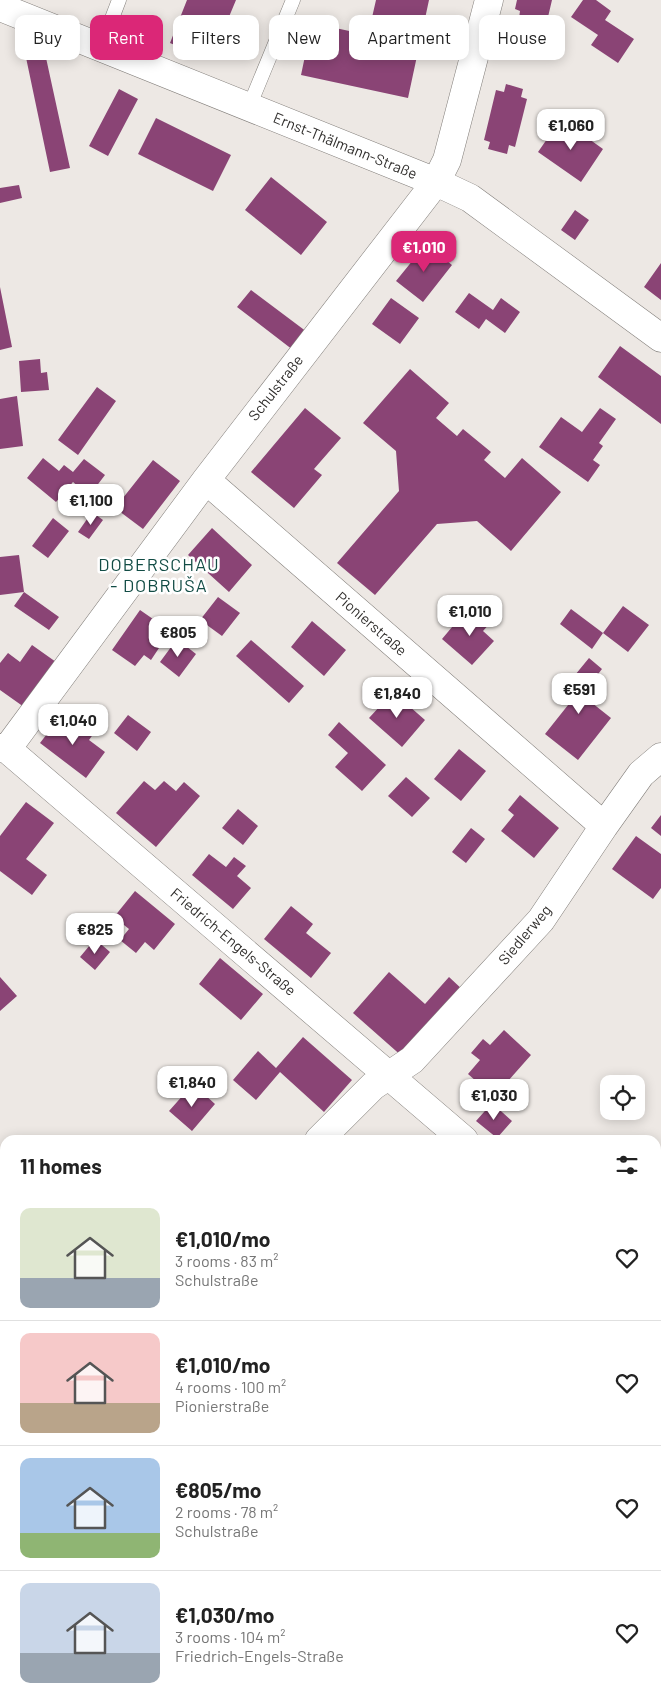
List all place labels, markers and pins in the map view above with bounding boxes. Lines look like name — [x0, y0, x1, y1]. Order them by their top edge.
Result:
pin: €1,060 — [530, 108, 612, 151]
pin: €1,010 — [383, 230, 465, 273]
pin: €1,100 — [50, 484, 132, 526]
pin: €1,010 — [429, 594, 511, 637]
pin: €805 — [148, 616, 208, 658]
pin: €591 — [549, 672, 609, 715]
pin: €1,840 — [356, 676, 438, 719]
pin: €1,040 — [32, 704, 114, 746]
pin: €825 — [65, 912, 125, 955]
pin: €1,840 — [151, 1066, 233, 1108]
pin: €1,030 — [453, 1078, 535, 1121]

